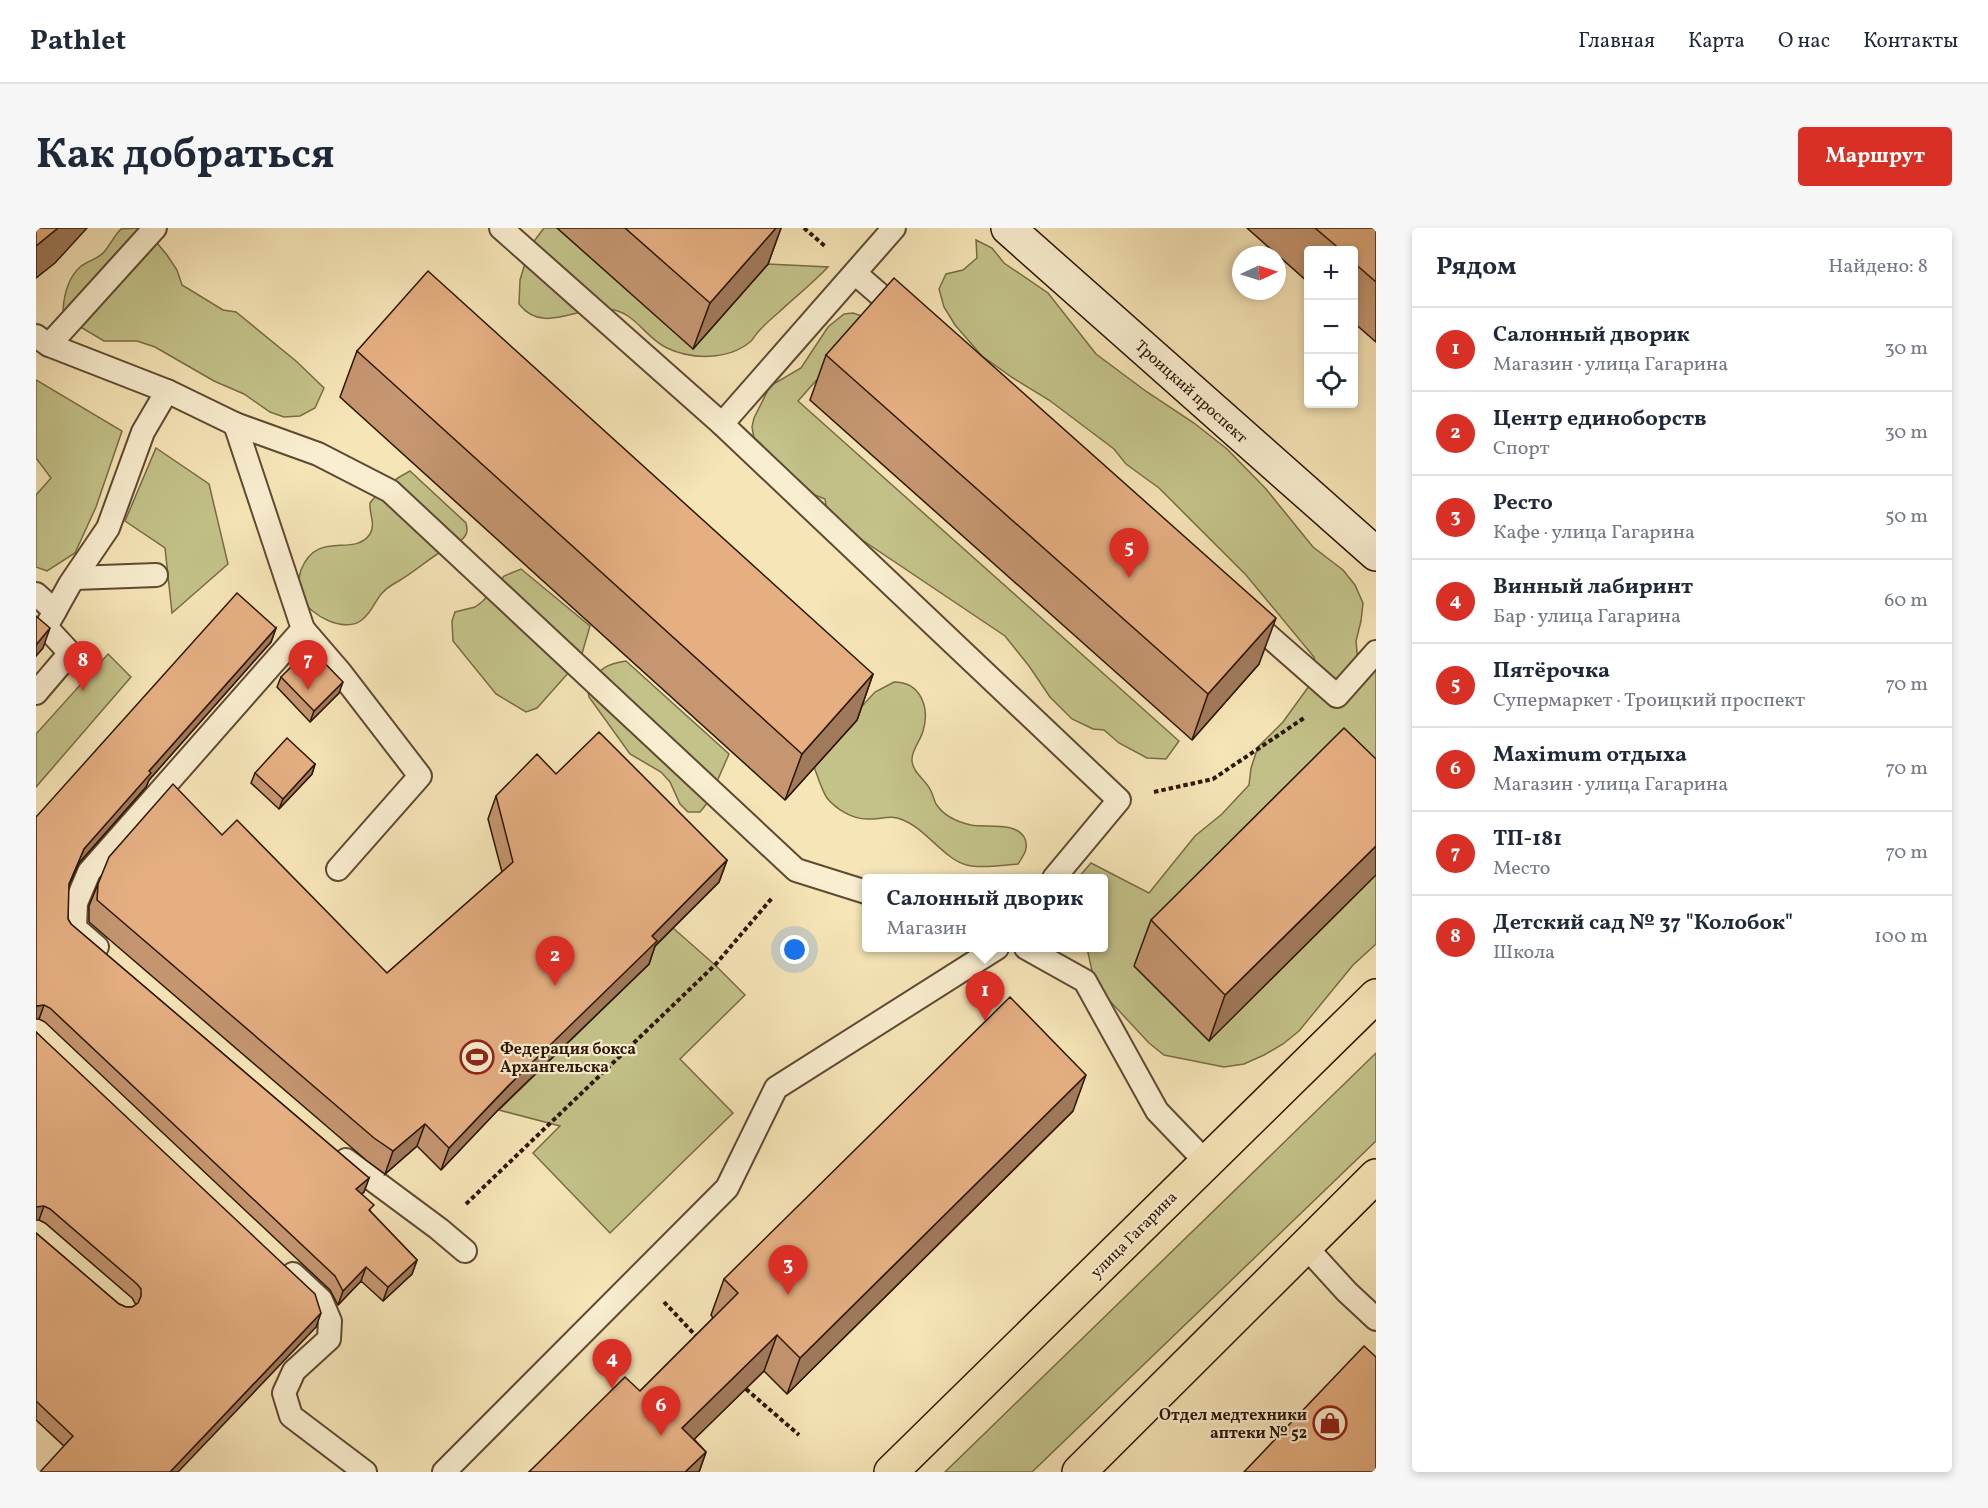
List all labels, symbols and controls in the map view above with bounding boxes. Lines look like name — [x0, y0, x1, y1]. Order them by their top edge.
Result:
text: Pathlet — [30, 22, 126, 61]
text: Главная — [1578, 27, 1655, 56]
text: Карта — [1688, 27, 1745, 56]
text: О нас — [1778, 27, 1830, 56]
text: Контакты — [1863, 27, 1958, 56]
text: Как добраться — [36, 127, 335, 186]
button: Маршрут — [1798, 127, 1952, 186]
north arrow — [1232, 246, 1286, 300]
map controls — [1304, 246, 1358, 408]
button: + — [1304, 246, 1358, 300]
text: Рядом — [1436, 249, 1516, 285]
text: Найдено: 8 — [1828, 253, 1928, 281]
button: − — [1304, 300, 1358, 354]
text: Салонный дворик — [1493, 320, 1690, 351]
text: 1 — [1451, 335, 1460, 363]
text: 30 m — [1884, 335, 1928, 363]
street label: Троицкий проспект — [1129, 336, 1252, 449]
text: Магазин · улица Гагарина — [1493, 351, 1728, 379]
button: locate — [1304, 354, 1358, 408]
text: Центр единоборств — [1493, 404, 1707, 435]
text: 2 — [1450, 419, 1461, 447]
text: 30 m — [1884, 419, 1928, 447]
text: Спорт — [1493, 435, 1550, 463]
text: Ресто — [1493, 488, 1553, 519]
text: 3 — [1450, 503, 1461, 531]
text: 50 m — [1885, 503, 1928, 531]
text: Кафе · улица Гагарина — [1493, 519, 1695, 547]
pin: 5 — [1110, 528, 1148, 578]
text: Винный лабиринт — [1493, 572, 1693, 603]
text: 4 — [1449, 587, 1462, 615]
text: 60 m — [1884, 587, 1928, 615]
text: Бар · улица Гагарина — [1493, 603, 1681, 631]
pin: 7 — [288, 640, 328, 690]
pin: 8 — [64, 642, 102, 691]
text: Пятёрочка — [1493, 656, 1610, 687]
text: 5 — [1451, 671, 1460, 699]
text: 70 m — [1885, 671, 1928, 699]
text: Супермаркет · Троицкий проспект — [1493, 687, 1805, 715]
text: Maximum отдыха — [1493, 740, 1687, 771]
text: 6 — [1450, 755, 1461, 783]
text: 70 m — [1885, 755, 1928, 783]
text: Магазин · улица Гагарина — [1493, 771, 1728, 799]
text: ТП-181 — [1493, 824, 1562, 855]
text: 7 — [1451, 839, 1460, 867]
text: 70 m — [1885, 839, 1928, 867]
text: Место — [1493, 855, 1550, 883]
popup — [862, 874, 1108, 952]
text: Салонный дворик — [887, 884, 1083, 915]
text: Детский сад № 37 "Колобок" — [1493, 908, 1793, 939]
text: Магазин — [887, 915, 967, 943]
text: 8 — [1450, 923, 1461, 951]
text: 100 m — [1874, 923, 1928, 951]
your location — [780, 935, 809, 964]
pin: 2 — [536, 936, 574, 986]
text: Школа — [1493, 939, 1555, 967]
pin: 1 — [966, 972, 1004, 1021]
sports icon: Федерация бокса Архангельска — [459, 1039, 495, 1075]
place label: Федерация бокса Архангельска — [500, 1039, 636, 1079]
street label: улица Гагарина — [1086, 1187, 1183, 1284]
pin: 3 — [768, 1246, 807, 1295]
pin: 4 — [592, 1340, 632, 1389]
pin: 6 — [642, 1386, 680, 1436]
place label: Отдел медтехники аптеки № 52 — [1159, 1405, 1307, 1445]
shop icon: Отдел медтехники аптеки № 52 — [1312, 1405, 1348, 1441]

